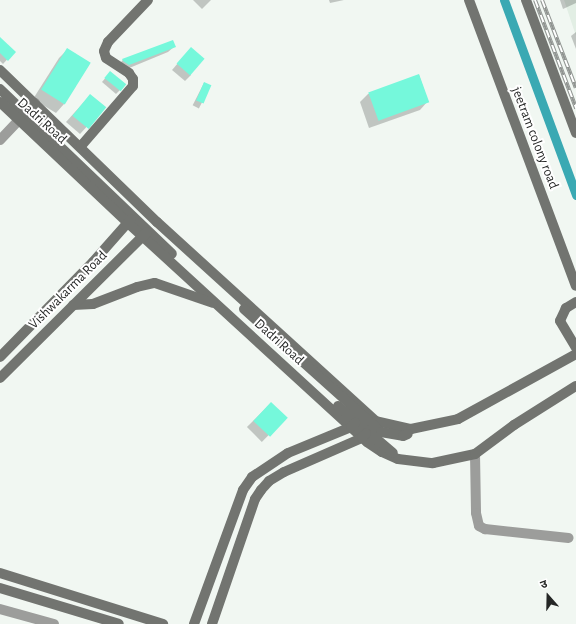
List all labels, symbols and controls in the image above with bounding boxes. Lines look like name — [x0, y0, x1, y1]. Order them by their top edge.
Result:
street label: jeetram colony road — [508, 85, 562, 191]
street label: Dadri Road — [14, 94, 70, 148]
street label: Vishwakarma Road — [25, 247, 111, 333]
street label: Dadri Road — [251, 315, 307, 369]
north arrow — [528, 576, 568, 616]
text: उ — [539, 578, 549, 591]

